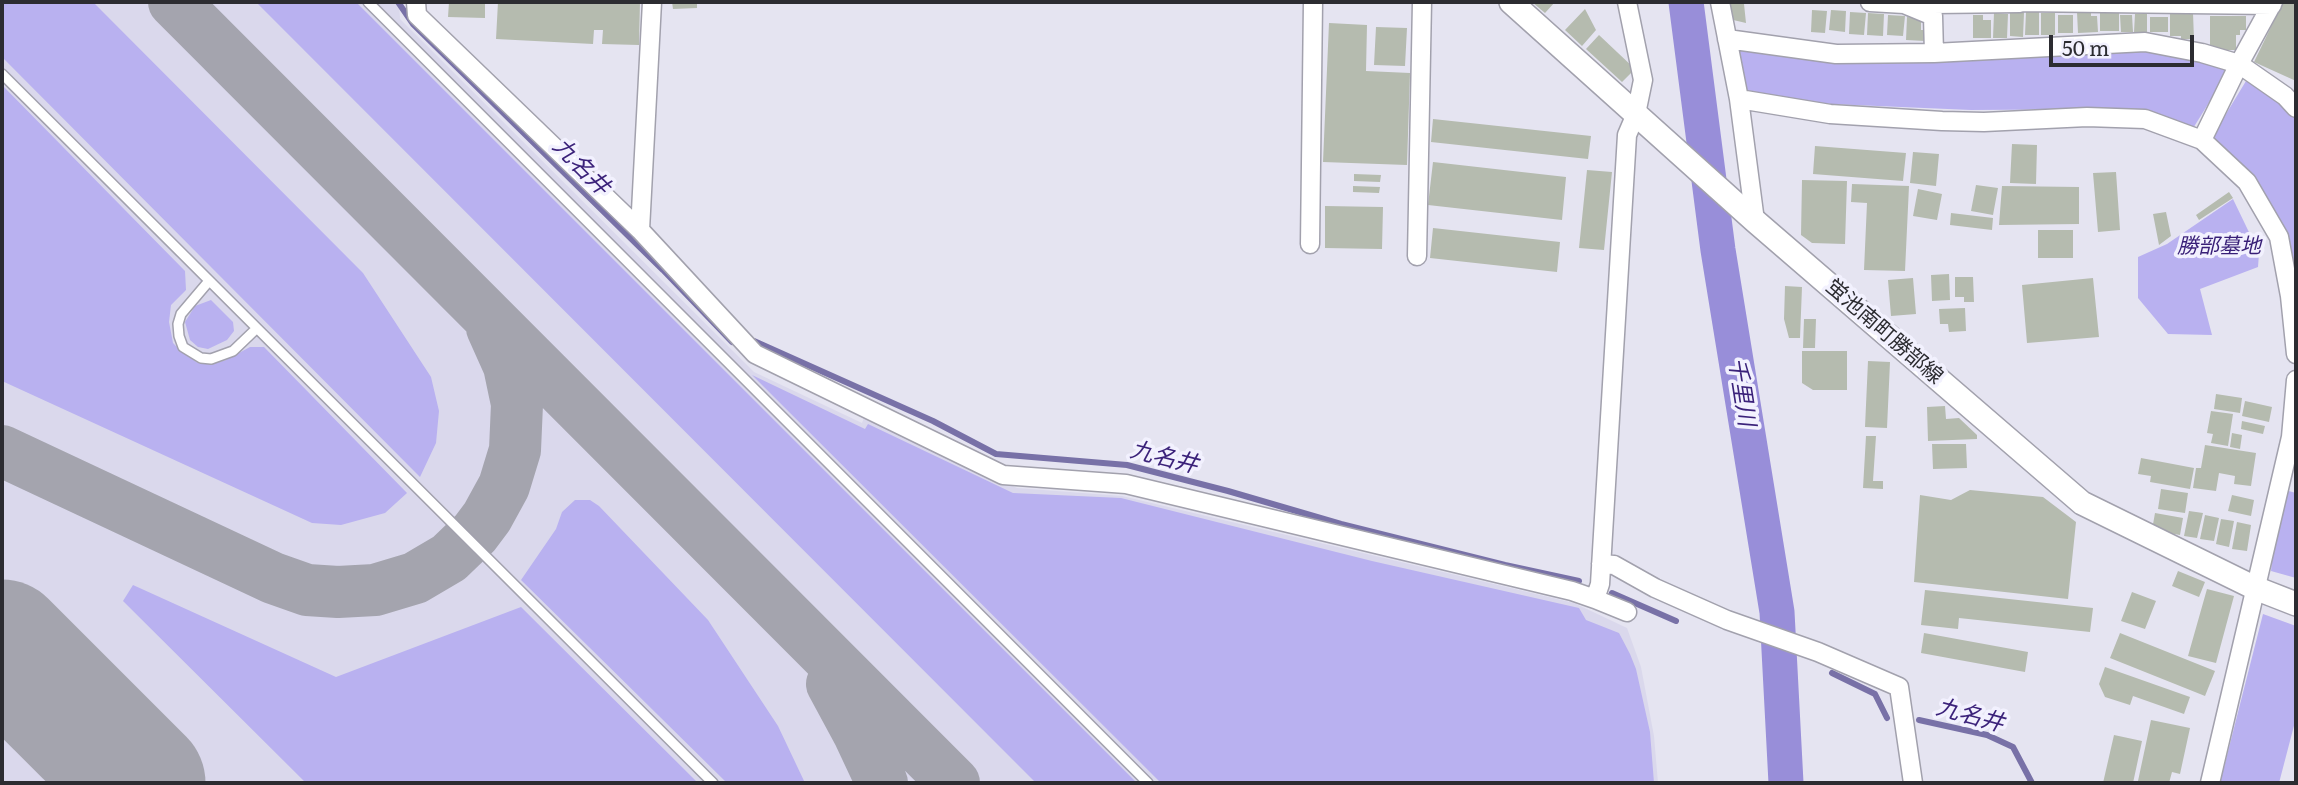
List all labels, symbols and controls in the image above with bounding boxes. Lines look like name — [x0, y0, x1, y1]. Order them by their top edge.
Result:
scale bar — [2053, 21, 2198, 65]
text: 50 m — [2062, 31, 2109, 62]
water label: 九名井 — [547, 133, 615, 201]
park label: 勝部墓地 — [2177, 234, 2261, 260]
street label: 蛍池南町勝部線 — [1820, 274, 1948, 390]
water label: 千里川 — [1722, 356, 1760, 428]
water label: 九名井 — [1127, 436, 1201, 480]
water label: 九名井 — [1933, 694, 2007, 738]

